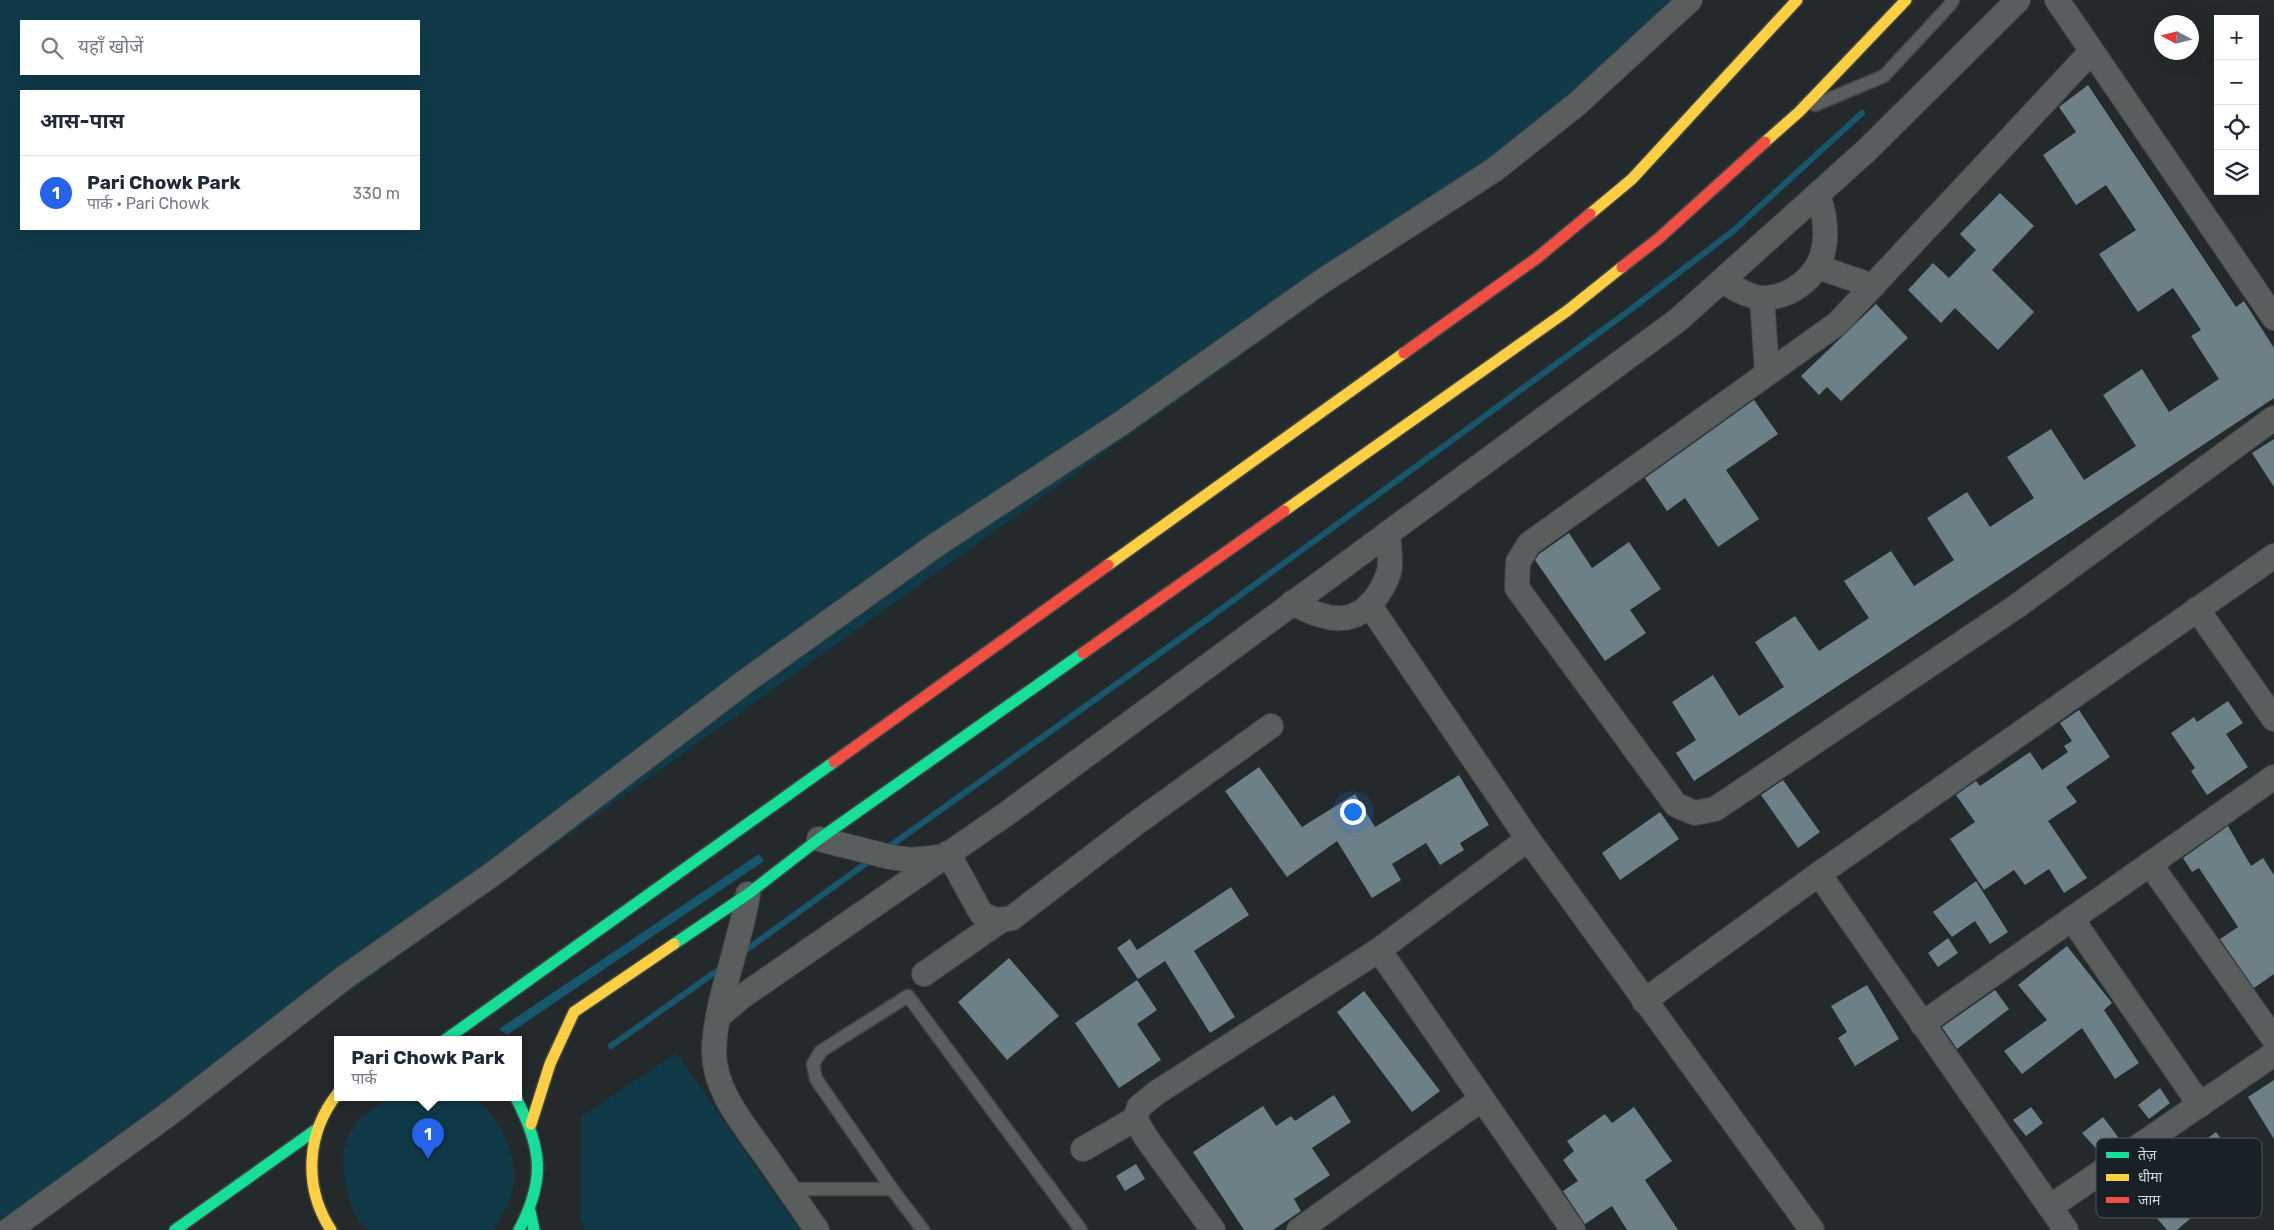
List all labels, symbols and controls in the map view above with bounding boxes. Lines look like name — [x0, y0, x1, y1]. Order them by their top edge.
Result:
north arrow — [2154, 15, 2199, 60]
map controls — [2214, 15, 2259, 195]
button: + — [2214, 15, 2259, 60]
search box — [20, 20, 420, 75]
icon: search — [38, 34, 66, 62]
text: यहाँ खोजें — [78, 35, 143, 58]
button: − — [2214, 60, 2259, 105]
button: locate — [2214, 105, 2259, 150]
text: आस-पास — [40, 108, 124, 133]
button: layers — [2214, 150, 2259, 195]
text: Pari Chowk Park — [87, 171, 241, 194]
text: 1 — [52, 184, 60, 203]
text: 330 m — [352, 184, 400, 203]
text: पार्क · Pari Chowk — [87, 194, 209, 213]
your location — [1340, 799, 1366, 825]
popup — [334, 1036, 522, 1101]
text: Pari Chowk Park — [351, 1046, 505, 1069]
text: पार्क — [351, 1069, 377, 1088]
pin: 1 — [412, 1118, 444, 1159]
legend — [2096, 1138, 2262, 1218]
text: तेज़ — [2138, 1146, 2157, 1164]
text: धीमा — [2138, 1169, 2163, 1186]
text: जाम — [2138, 1192, 2161, 1209]

